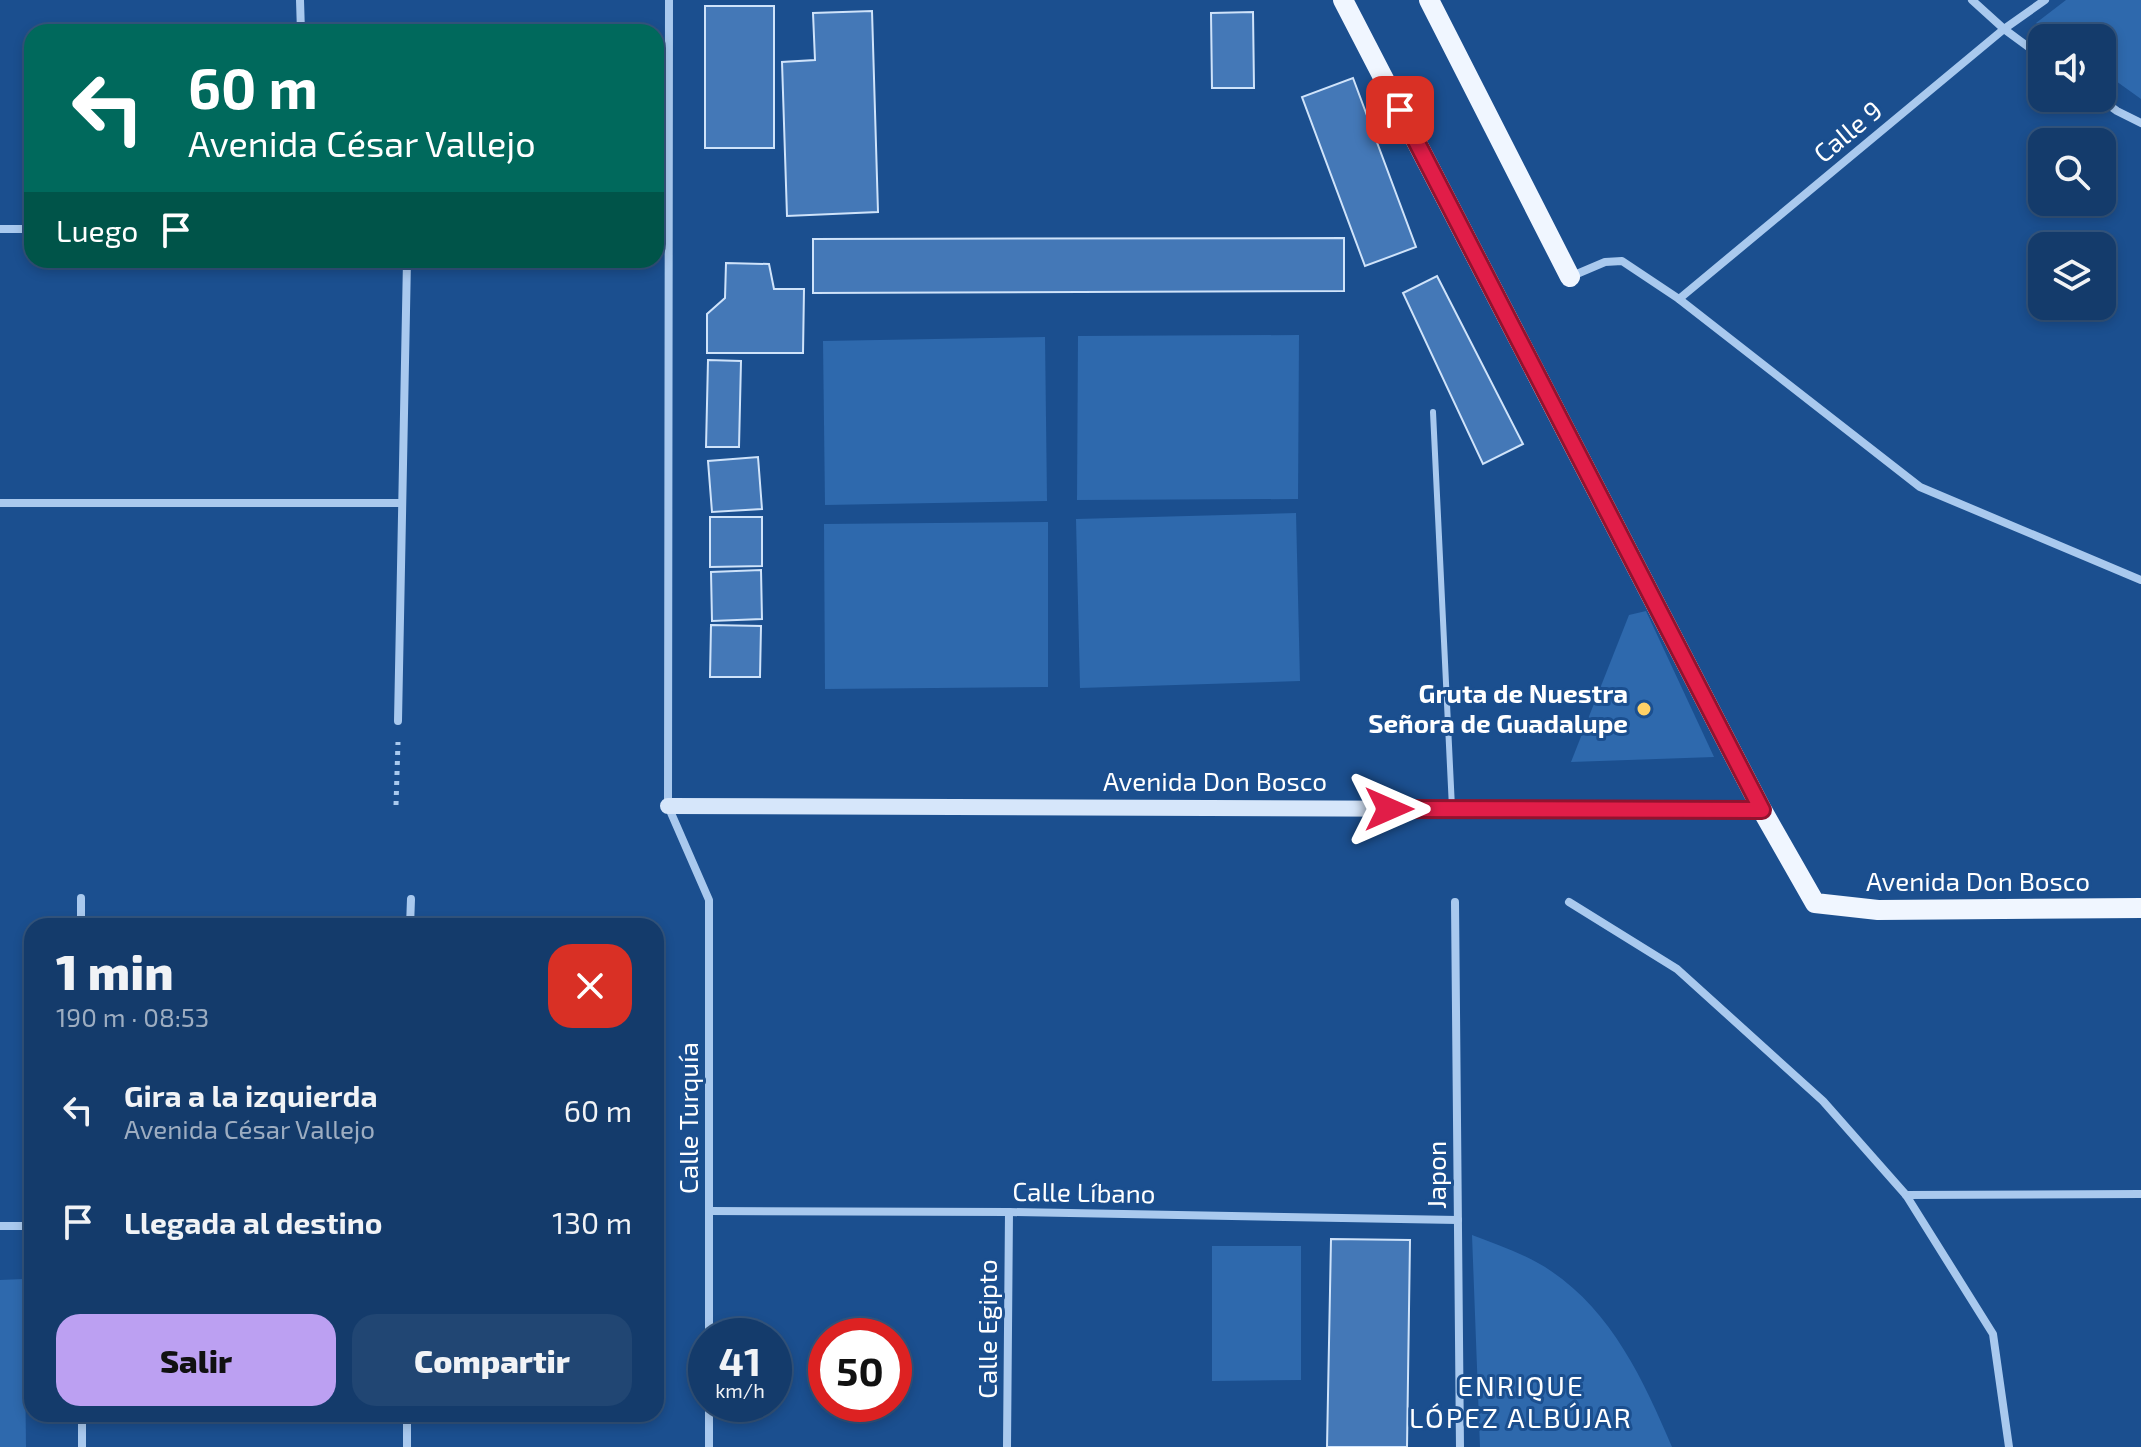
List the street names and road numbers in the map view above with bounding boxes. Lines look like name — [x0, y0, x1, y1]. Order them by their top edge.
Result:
street label: Calle 9 — [1807, 94, 1887, 168]
street label: Avenida Don Bosco — [1103, 765, 1327, 796]
street label: Avenida Don Bosco — [1866, 865, 2090, 896]
street label: Calle Turquía — [672, 1042, 703, 1194]
street label: Japon — [1420, 1141, 1451, 1209]
street label: Calle Líbano — [1012, 1175, 1156, 1208]
street label: Calle Egipto — [971, 1259, 1002, 1399]

